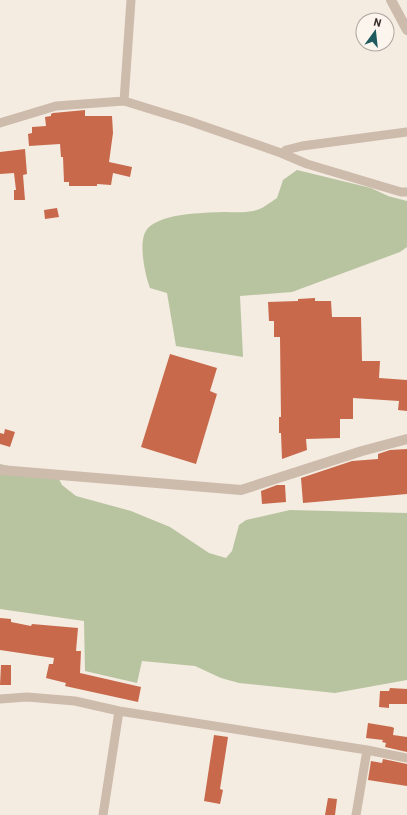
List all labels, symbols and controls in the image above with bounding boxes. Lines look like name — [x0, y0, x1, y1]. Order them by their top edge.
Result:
north arrow — [355, 12, 395, 52]
text: N — [372, 15, 383, 29]

